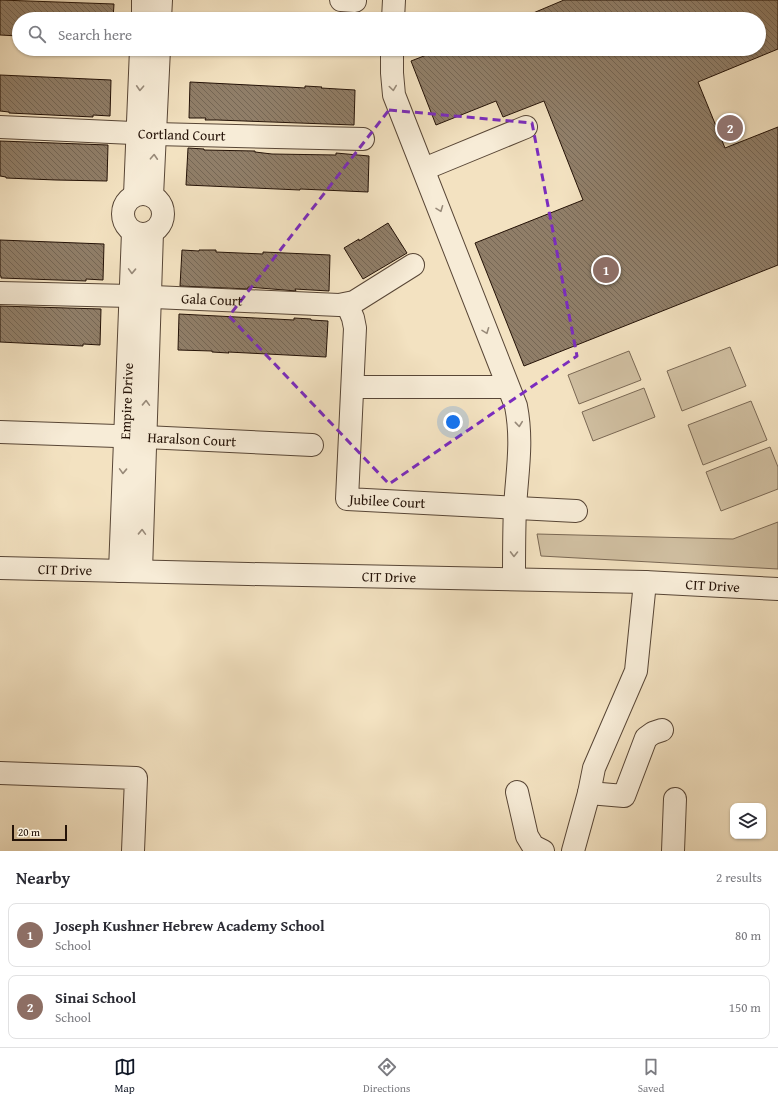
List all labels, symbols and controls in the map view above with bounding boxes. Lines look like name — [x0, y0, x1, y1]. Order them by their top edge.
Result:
search box — [12, 12, 766, 56]
icon: search — [26, 23, 48, 45]
text: Search here — [58, 24, 132, 45]
one-way arrow — [135, 85, 144, 91]
one-way arrow — [389, 85, 398, 91]
pin: 2 — [717, 113, 743, 143]
street label: Cortland Court — [138, 123, 226, 146]
one-way arrow — [150, 154, 159, 160]
one-way arrow — [435, 206, 443, 213]
pin: 1 — [593, 255, 619, 285]
one-way arrow — [127, 268, 136, 274]
street label: Gala Court — [181, 288, 243, 311]
one-way arrow — [481, 327, 489, 334]
street label: Empire Drive — [115, 362, 138, 440]
one-way arrow — [142, 400, 151, 406]
your location — [443, 412, 463, 432]
one-way arrow — [514, 421, 523, 427]
street label: Haralson Court — [147, 427, 237, 451]
one-way arrow — [119, 468, 128, 474]
street label: Jubilee Court — [347, 489, 426, 513]
one-way arrow — [138, 529, 146, 535]
one-way arrow — [510, 551, 519, 557]
street label: CIT Drive — [38, 559, 93, 580]
street label: CIT Drive — [362, 566, 417, 587]
street label: CIT Drive — [685, 574, 741, 597]
map controls — [730, 803, 766, 839]
button: layers — [730, 803, 766, 839]
scale bar — [12, 823, 67, 842]
text: 20 m — [18, 824, 40, 840]
text: Nearby — [16, 865, 70, 890]
text: 2 results — [716, 868, 762, 887]
text: Joseph Kushner Hebrew Academy School — [55, 915, 325, 936]
text: 1 — [27, 926, 33, 945]
text: 80 m — [735, 926, 761, 945]
text: School — [55, 936, 91, 955]
text: Sinai School — [55, 987, 136, 1008]
text: 2 — [27, 998, 33, 1017]
text: 150 m — [729, 998, 761, 1017]
text: School — [55, 1008, 91, 1027]
tab: Map — [114, 1056, 136, 1096]
tab: Directions — [363, 1056, 410, 1096]
tab: Saved — [638, 1056, 664, 1096]

